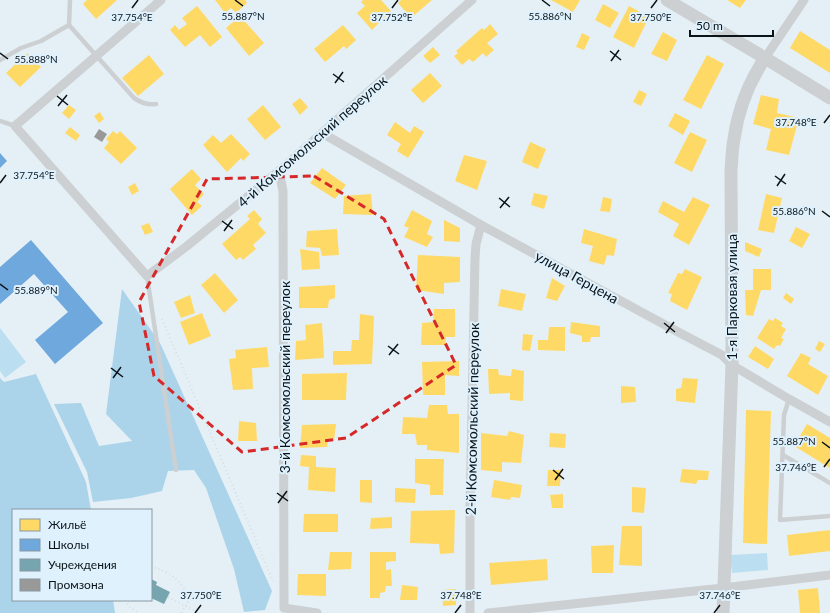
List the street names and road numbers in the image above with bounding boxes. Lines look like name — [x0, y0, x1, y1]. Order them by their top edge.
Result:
street label: 4-й Комсомольский переулок — [234, 71, 391, 211]
street label: 1-я Парковая улица — [723, 234, 740, 360]
street label: улица Герцена — [532, 247, 622, 307]
street label: 3-й Комсомольский переулок — [276, 280, 293, 473]
street label: 2-й Комсомольский переулок — [462, 322, 482, 515]

